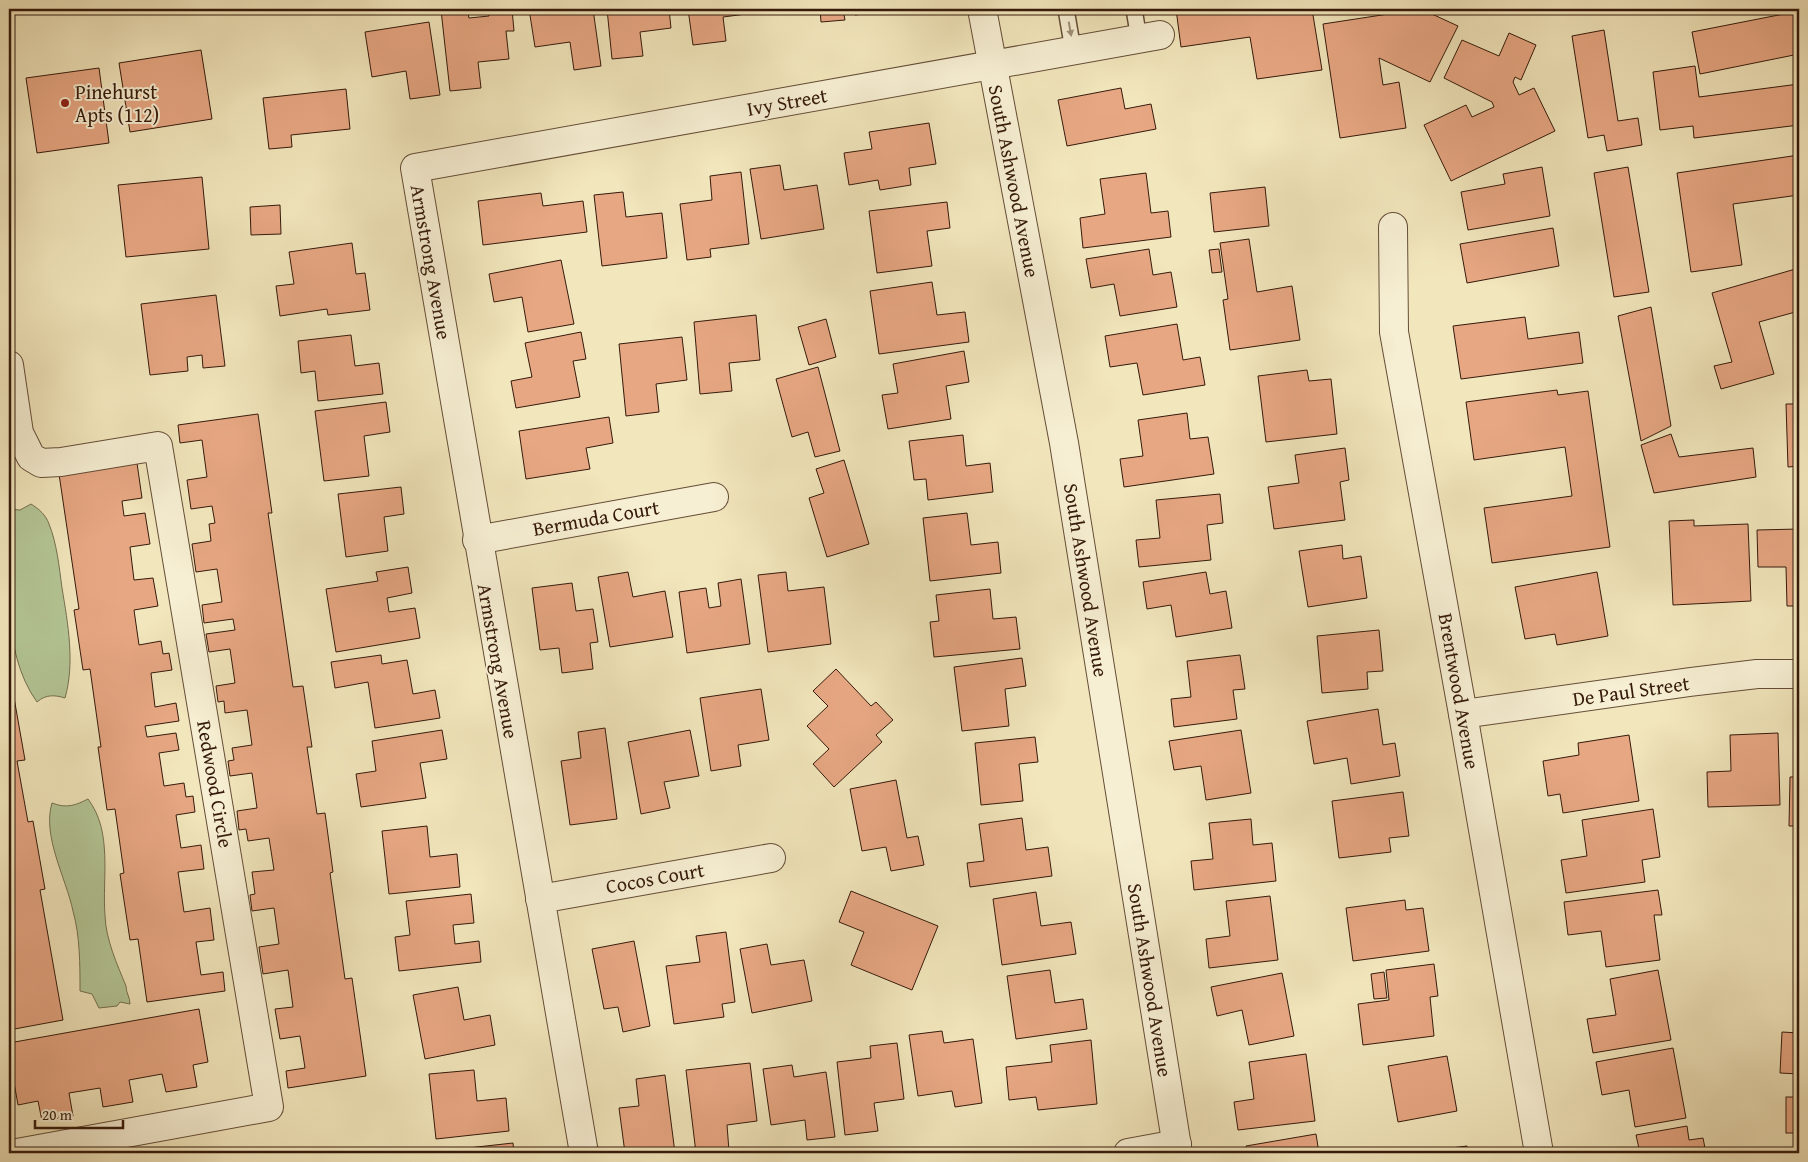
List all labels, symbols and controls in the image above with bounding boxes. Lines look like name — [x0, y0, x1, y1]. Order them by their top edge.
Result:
one-way arrow — [1066, 22, 1074, 38]
place label: Pinehurst Apts (112) — [75, 77, 159, 129]
street label: Ivy Street — [744, 80, 829, 123]
street label: South Ashwood Avenue — [982, 82, 1047, 280]
marker: Pinehurst Apts (112) — [59, 97, 71, 109]
street label: Armstrong Avenue — [404, 182, 459, 342]
street label: South Ashwood Avenue — [1057, 481, 1116, 679]
street label: Bermuda Court — [530, 492, 661, 543]
street label: Armstrong Avenue — [471, 581, 526, 741]
street label: Brentwood Avenue — [1432, 611, 1487, 771]
street label: De Paul Street — [1571, 668, 1691, 713]
street label: Redwood Circle — [190, 718, 241, 850]
street label: Cocos Court — [603, 855, 707, 900]
street label: South Ashwood Avenue — [1121, 881, 1180, 1079]
scale bar — [35, 1097, 122, 1129]
text: 20 m — [42, 1104, 73, 1125]

